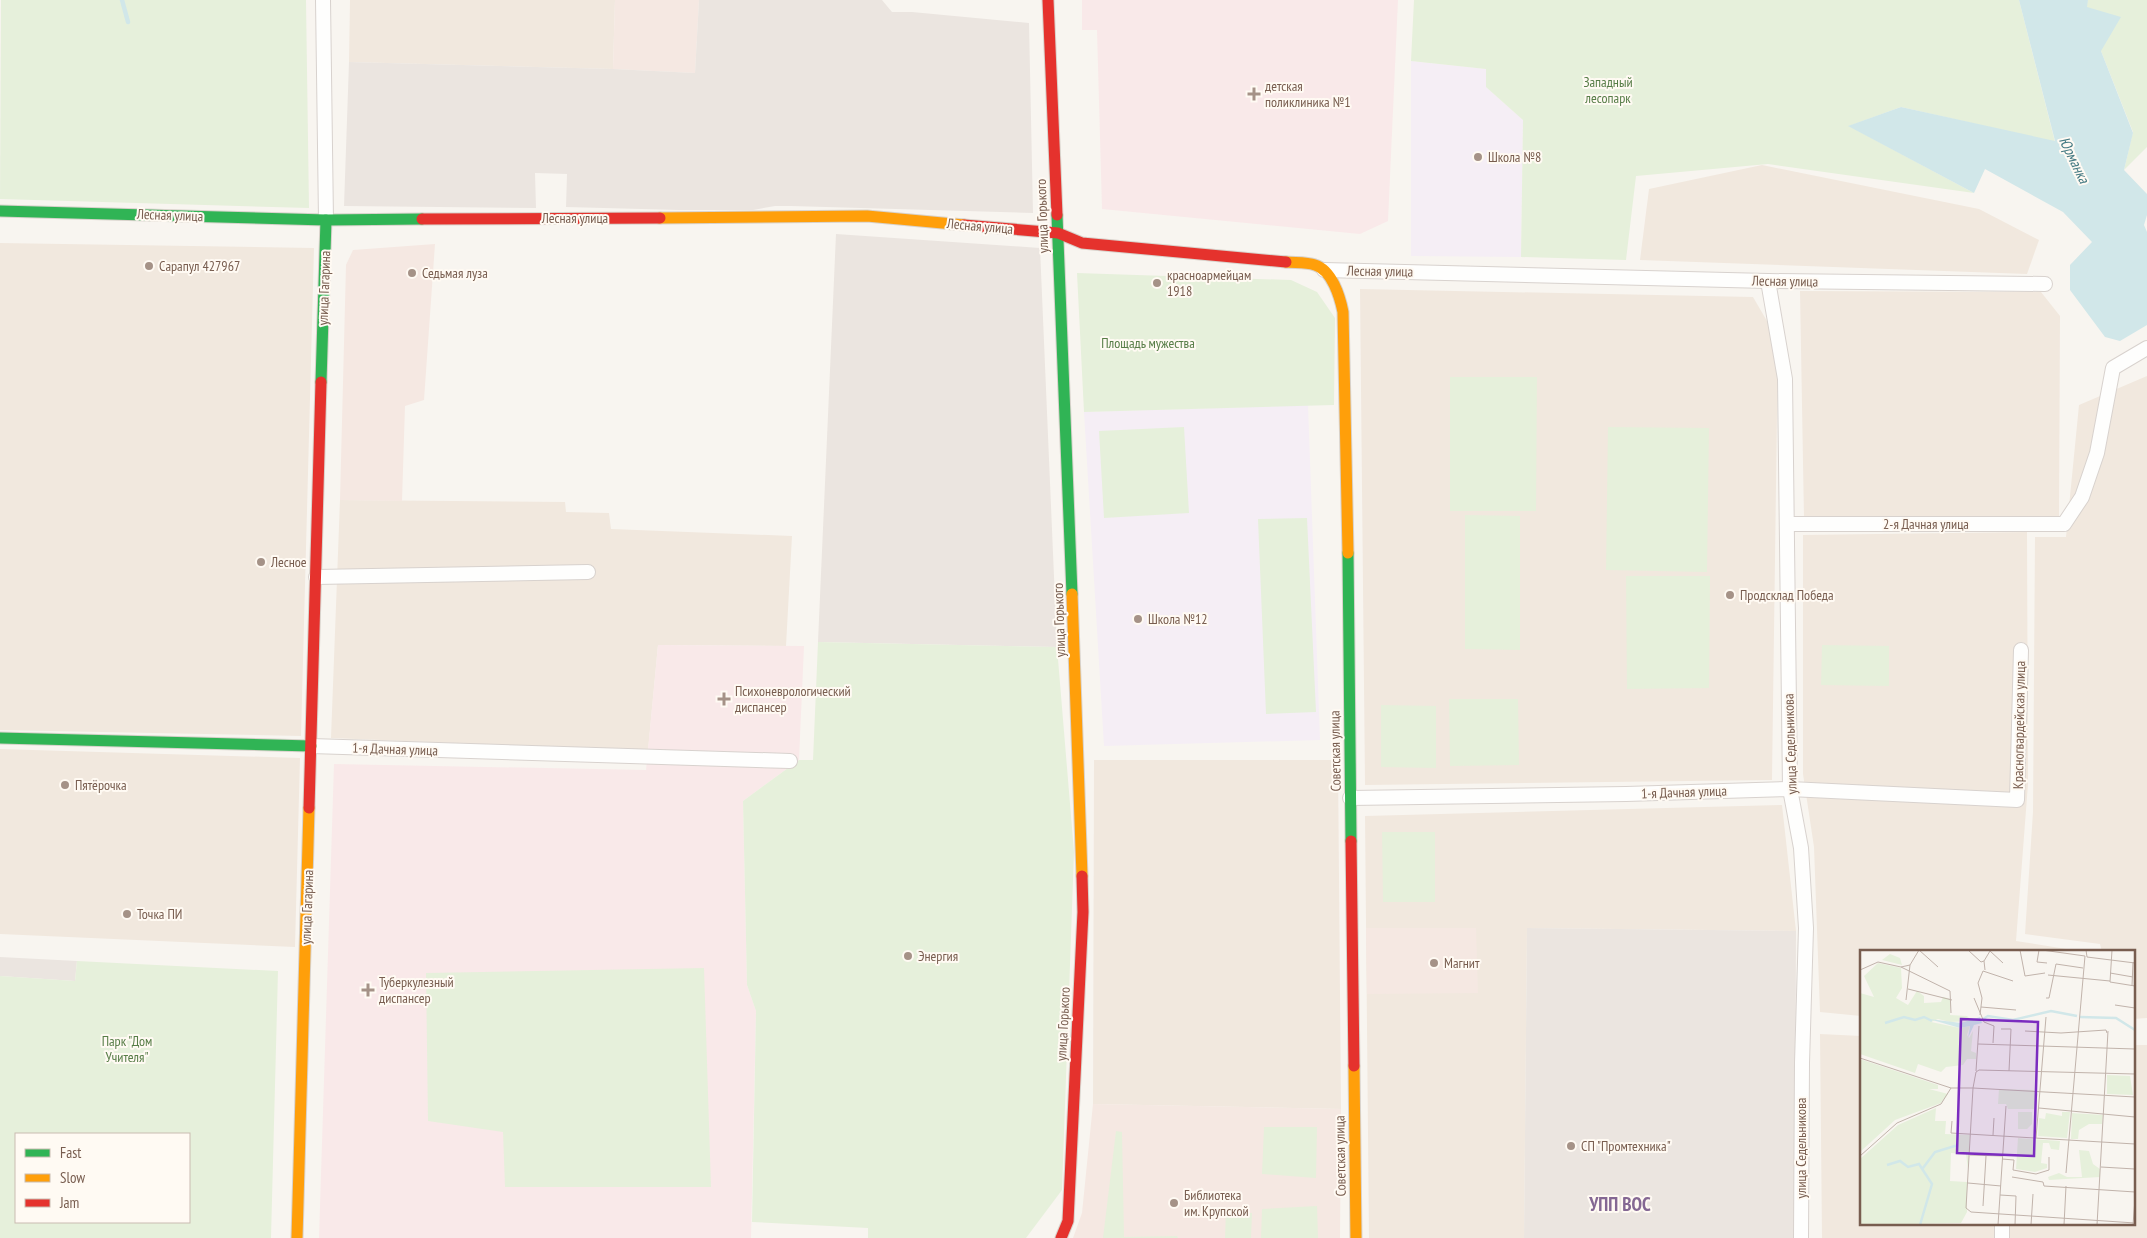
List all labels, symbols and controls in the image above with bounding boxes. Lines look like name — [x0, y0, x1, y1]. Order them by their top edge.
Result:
park label: Западный лесопарк — [1583, 73, 1633, 107]
place label: детская поликлиника №1 — [1265, 77, 1350, 111]
marker: детская поликлиника №1 — [1247, 87, 1261, 101]
water label: Юрманка — [2055, 133, 2094, 187]
place label: Школа №8 — [1488, 148, 1541, 166]
marker: Школа №8 — [1472, 151, 1484, 163]
street label: улица Горького — [1032, 179, 1052, 253]
street label: Лесная улица — [136, 205, 203, 225]
street label: Лесная улица — [541, 209, 608, 227]
street label: Лесная улица — [945, 214, 1014, 238]
street label: улица Гагарина — [314, 250, 334, 326]
place label: Сарапул 427967 — [159, 257, 240, 275]
marker: Сарапул 427967 — [143, 260, 155, 272]
street label: Лесная улица — [1346, 261, 1413, 281]
place label: Седьмая луза — [422, 264, 488, 282]
place label: красноармейцам 1918 — [1167, 266, 1251, 300]
marker: Седьмая луза — [406, 267, 418, 279]
street label: Лесная улица — [1751, 271, 1818, 291]
marker: красноармейцам 1918 — [1151, 277, 1163, 289]
park label: Площадь мужества — [1101, 334, 1195, 352]
street label: 2-я Дачная улица — [1883, 515, 1969, 533]
place label: Лесное — [270, 553, 307, 571]
marker: Лесное — [255, 556, 267, 568]
street label: улица Горького — [1049, 583, 1069, 657]
place label: Продсклад Победа — [1740, 586, 1833, 604]
marker: Продсклад Победа — [1724, 589, 1736, 601]
place label: Школа №12 — [1148, 610, 1208, 628]
marker: Школа №12 — [1132, 613, 1144, 625]
street label: Красногвардейская улица — [2009, 661, 2029, 789]
place label: Психоневрологический диспансер — [735, 682, 851, 716]
marker: Психоневрологический диспансер — [717, 692, 731, 706]
street label: улица Седельникова — [1779, 693, 1801, 795]
street label: Советская улица — [1325, 710, 1345, 792]
street label: 1-я Дачная улица — [352, 739, 438, 759]
place label: Пятёрочка — [75, 776, 127, 794]
marker: Пятёрочка — [59, 779, 71, 791]
street label: 1-я Дачная улица — [1641, 782, 1727, 802]
street label: улица Гагарина — [297, 869, 317, 945]
place label: Точка ПИ — [137, 905, 182, 923]
marker: Точка ПИ — [121, 908, 133, 920]
place label: Энергия — [918, 947, 958, 965]
marker: Энергия — [902, 950, 914, 962]
inset map — [1860, 950, 2134, 1226]
place label: Магнит — [1444, 954, 1480, 972]
marker: Магнит — [1428, 957, 1440, 969]
place label: Туберкулезный диспансер — [379, 973, 454, 1007]
marker: Туберкулезный диспансер — [361, 983, 375, 997]
street label: улица Горького — [1052, 986, 1074, 1062]
park label: Парк "Дом Учителя" — [102, 1032, 152, 1066]
street label: улица Седельникова — [1792, 1098, 1810, 1198]
street label: Советская улица — [1330, 1115, 1350, 1197]
legend — [15, 1133, 190, 1223]
place label: СП "Промтехника" — [1581, 1137, 1671, 1155]
marker: СП "Промтехника" — [1565, 1140, 1577, 1152]
text: Fast — [60, 1143, 81, 1162]
text: Slow — [60, 1168, 85, 1187]
place label: Библиотека им. Крупской — [1184, 1186, 1249, 1220]
district label: УПП ВОС — [1588, 1192, 1651, 1216]
text: Jam — [59, 1193, 79, 1212]
marker: Библиотека им. Крупской — [1168, 1197, 1180, 1209]

